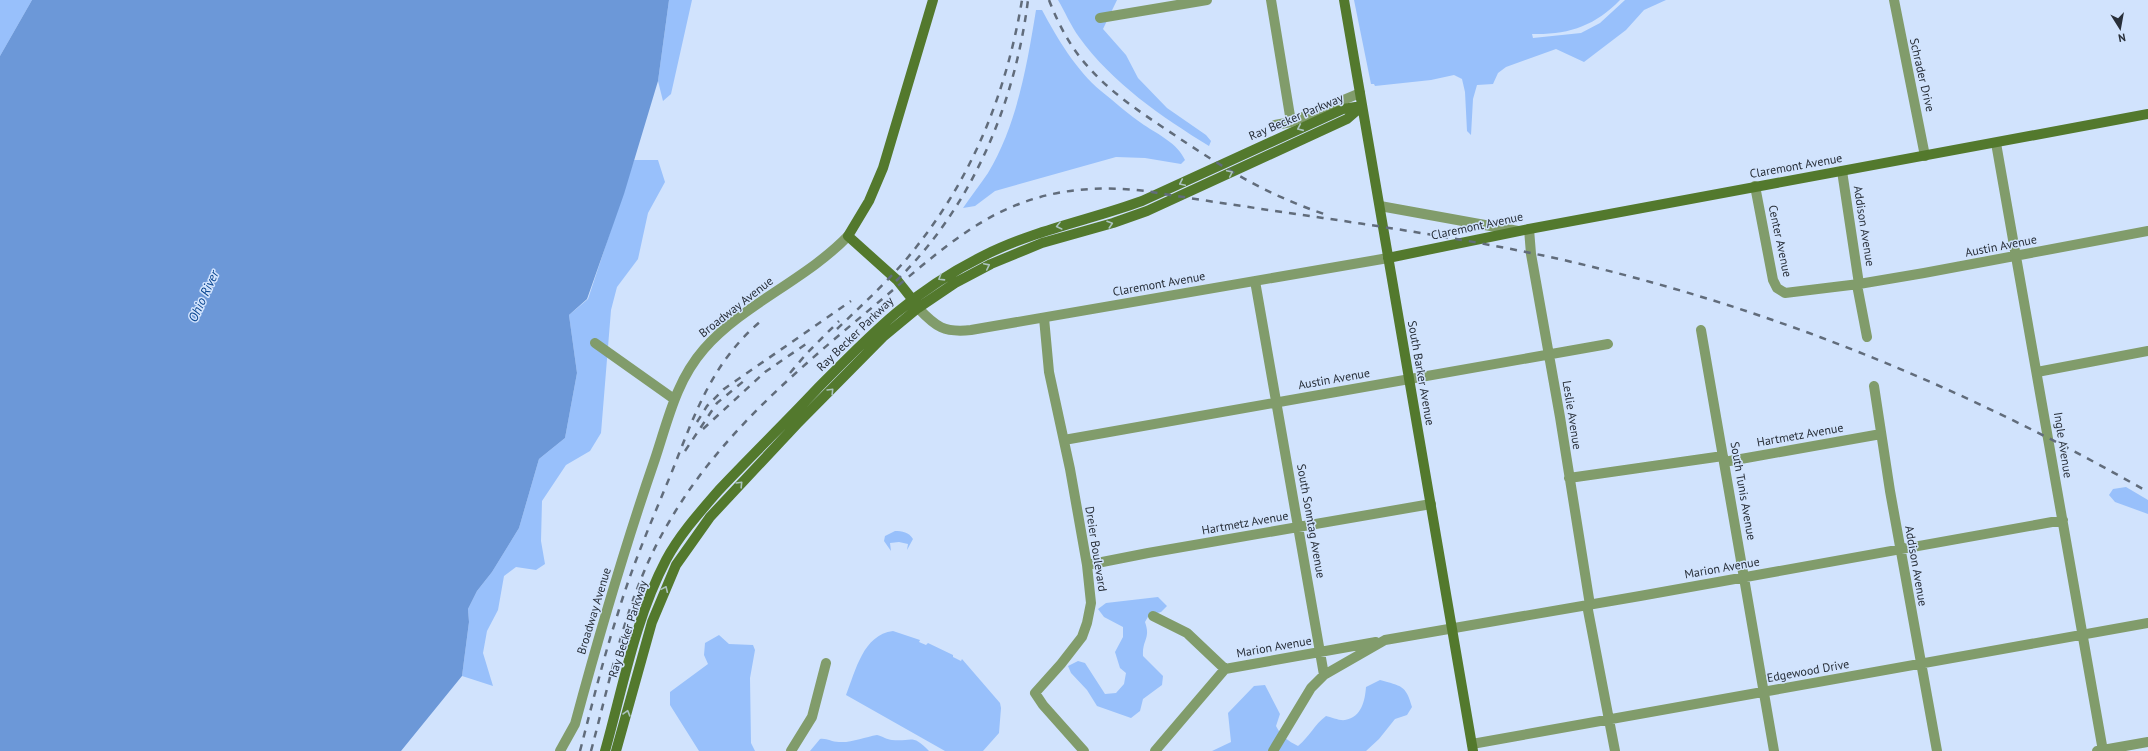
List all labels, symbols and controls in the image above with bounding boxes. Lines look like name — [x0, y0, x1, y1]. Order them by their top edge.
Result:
north arrow — [2100, 8, 2140, 48]
text: N — [2117, 30, 2127, 45]
street label: Schrader Drive — [1907, 37, 1938, 113]
street label: Ray Becker Parkway — [1246, 90, 1346, 143]
one-way arrow — [1296, 123, 1304, 131]
street label: Claremont Avenue — [1749, 150, 1843, 181]
one-way arrow — [1225, 170, 1233, 178]
one-way arrow — [1178, 178, 1186, 186]
street label: Addison Avenue — [1851, 185, 1878, 267]
street label: Center Avenue — [1766, 203, 1795, 278]
street label: Claremont Avenue — [1430, 208, 1524, 243]
one-way arrow — [1107, 220, 1114, 229]
one-way arrow — [1056, 222, 1063, 230]
street label: Austin Avenue — [1964, 231, 2038, 260]
one-way arrow — [983, 263, 991, 270]
water label: Ohio River — [184, 267, 223, 325]
street label: Claremont Avenue — [1112, 268, 1206, 299]
street label: Broadway Avenue — [696, 273, 776, 340]
one-way arrow — [938, 274, 945, 281]
street label: Ray Becker Parkway — [813, 293, 897, 374]
street label: South Barker Avenue — [1405, 319, 1438, 427]
street label: Austin Avenue — [1297, 365, 1371, 392]
street label: Leslie Avenue — [1560, 379, 1585, 451]
one-way arrow — [826, 388, 833, 396]
street label: Ingle Avenue — [2051, 411, 2076, 479]
street label: Hartmetz Avenue — [1755, 420, 1844, 450]
street label: South Tunis Avenue — [1727, 441, 1760, 541]
street label: South Sonntag Avenue — [1294, 463, 1329, 579]
one-way arrow — [735, 481, 743, 489]
street label: Dreier Boulevard — [1082, 505, 1111, 593]
street label: Hartmetz Avenue — [1200, 508, 1289, 538]
street label: Addison Avenue — [1902, 524, 1931, 607]
street label: Marion Avenue — [1683, 554, 1761, 581]
street label: Broadway Avenue — [573, 566, 614, 656]
street label: Ray Becker Parkway — [605, 578, 650, 679]
one-way arrow — [660, 586, 668, 593]
street label: Marion Avenue — [1235, 633, 1313, 660]
street label: Edgewood Drive — [1766, 656, 1850, 685]
one-way arrow — [622, 710, 631, 717]

